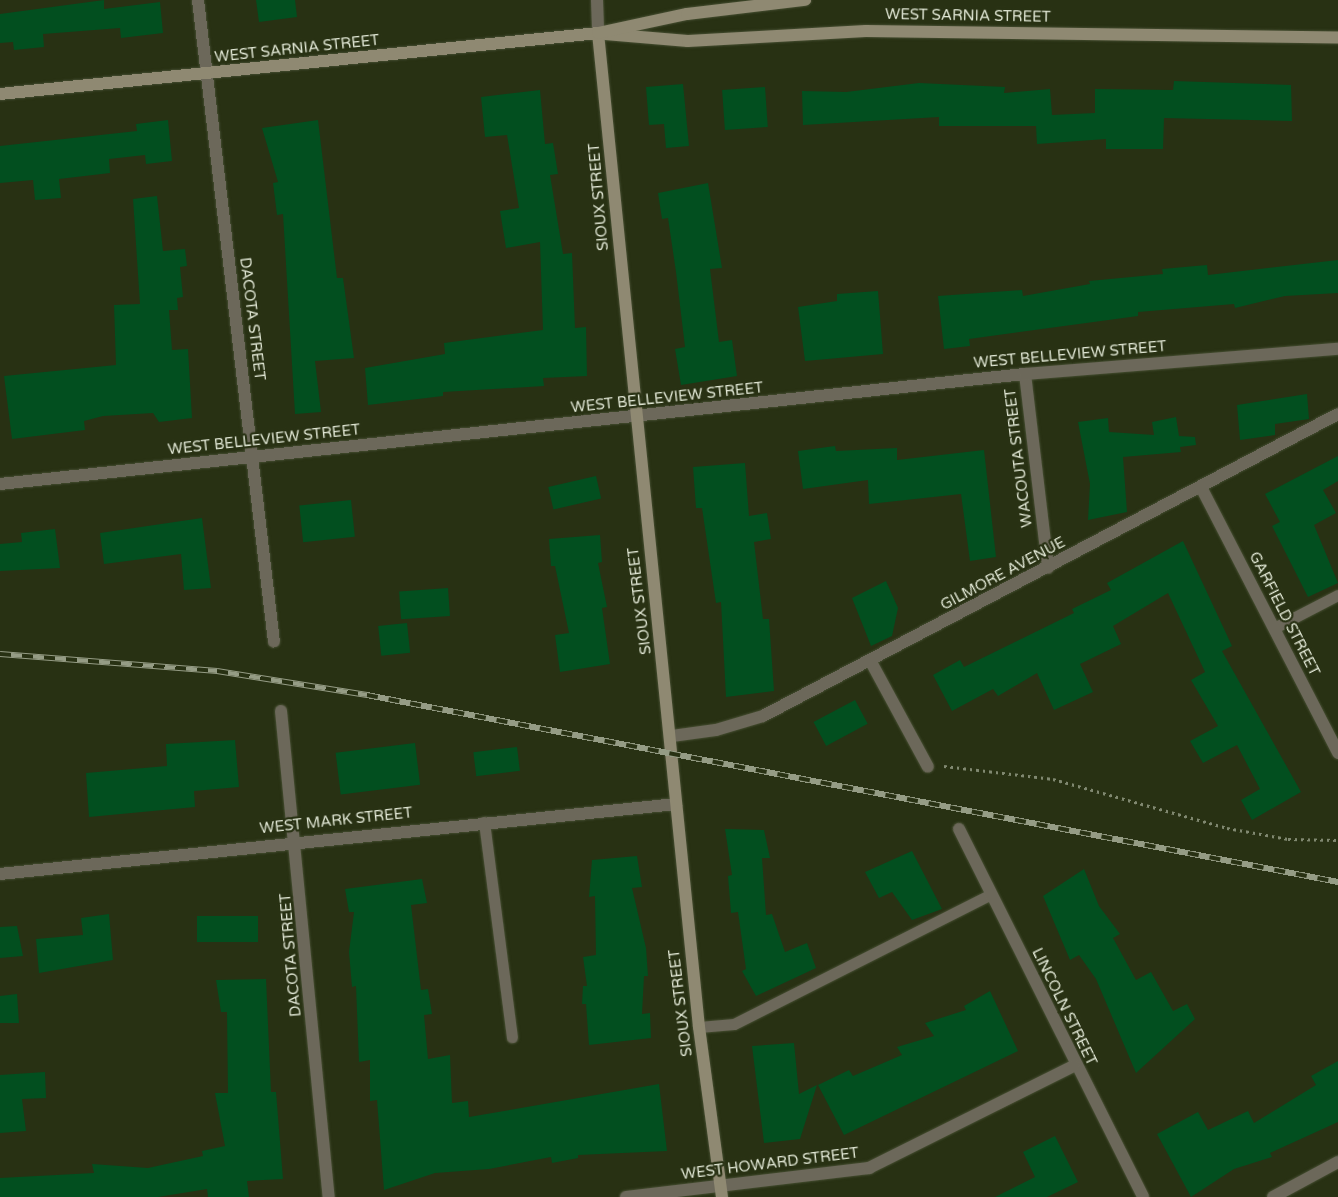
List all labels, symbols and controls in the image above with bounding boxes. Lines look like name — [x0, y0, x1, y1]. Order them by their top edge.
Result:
street label: WEST SARNIA STREET — [885, 6, 1051, 26]
street label: WEST SARNIA STREET — [214, 31, 380, 67]
street label: SIOUX STREET — [585, 143, 613, 251]
street label: DACOTA STREET — [236, 256, 268, 382]
street label: WEST BELLEVIEW STREET — [973, 338, 1167, 372]
street label: WEST BELLEVIEW STREET — [570, 379, 764, 417]
street label: WACOUTA STREET — [1002, 387, 1036, 529]
street label: WEST BELLEVIEW STREET — [167, 421, 361, 459]
street label: GILMORE AVENUE — [938, 534, 1068, 614]
street label: SIOUX STREET — [624, 546, 656, 656]
street label: GARFIELD STREET — [1245, 549, 1323, 679]
street label: WEST MARK STREET — [259, 804, 413, 838]
street label: DACOTA STREET — [277, 892, 305, 1018]
street label: LINCOLN STREET — [1028, 945, 1100, 1069]
street label: SIOUX STREET — [665, 948, 697, 1058]
street label: WEST HOWARD STREET — [680, 1144, 860, 1184]

